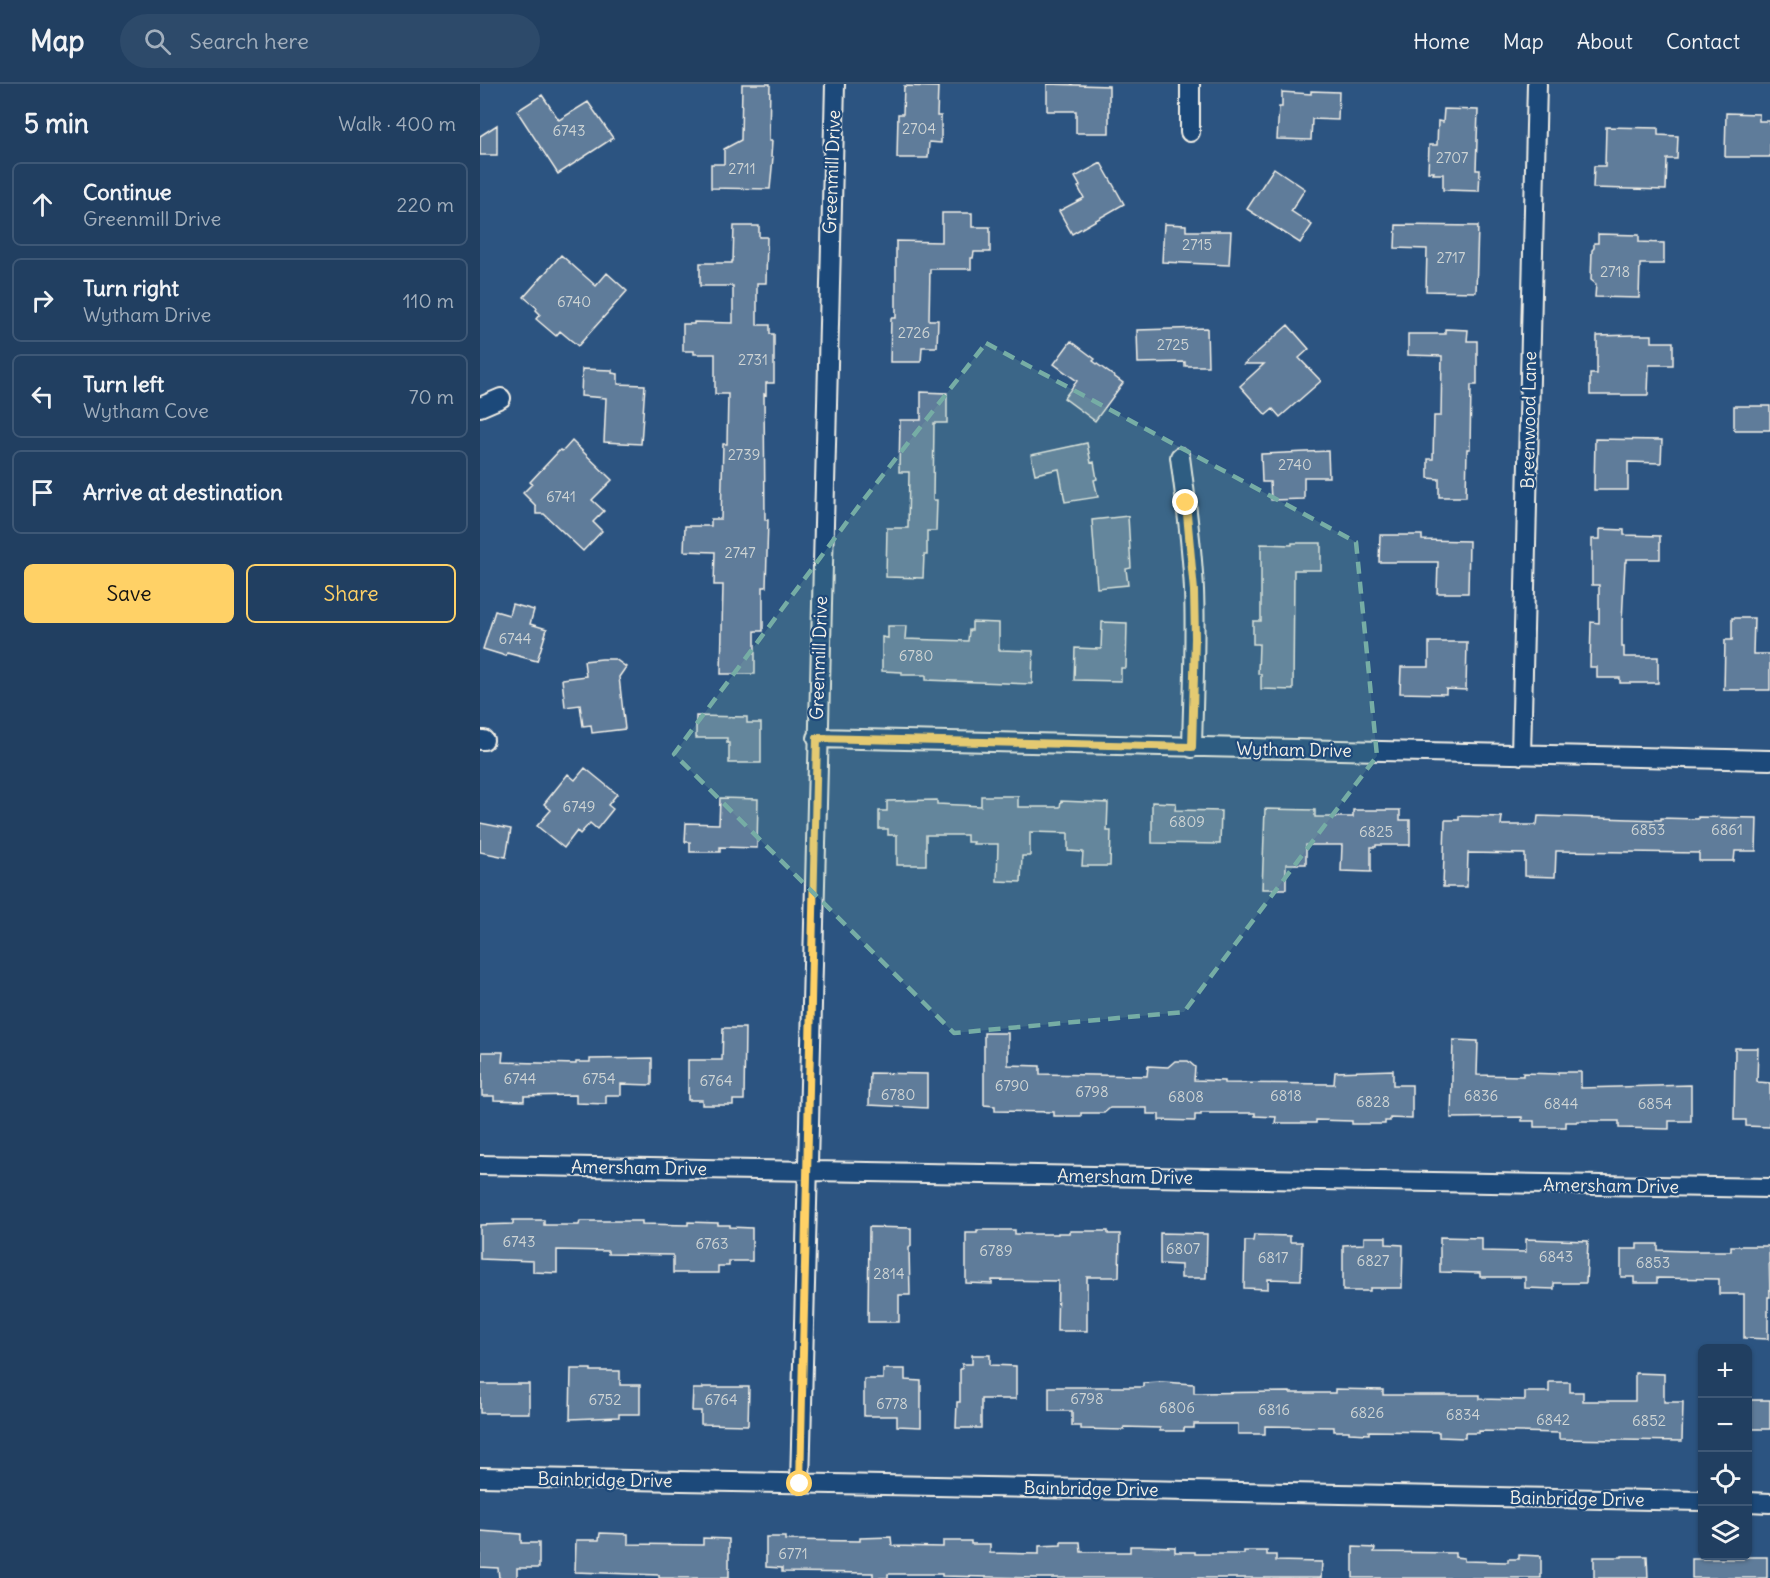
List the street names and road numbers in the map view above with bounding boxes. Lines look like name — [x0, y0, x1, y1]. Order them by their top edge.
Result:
street label: Greenmill Drive — [818, 109, 845, 235]
street label: Breenwood Lane — [1516, 351, 1541, 489]
street label: Greenmill Drive — [805, 595, 832, 721]
street label: Wytham Drive — [1236, 737, 1352, 762]
street label: Amersham Drive — [571, 1155, 707, 1180]
street label: Amersham Drive — [1057, 1164, 1193, 1189]
street label: Amersham Drive — [1543, 1173, 1679, 1198]
street label: Bainbridge Drive — [537, 1467, 673, 1492]
street label: Bainbridge Drive — [1023, 1476, 1159, 1501]
street label: Bainbridge Drive — [1509, 1486, 1645, 1511]

